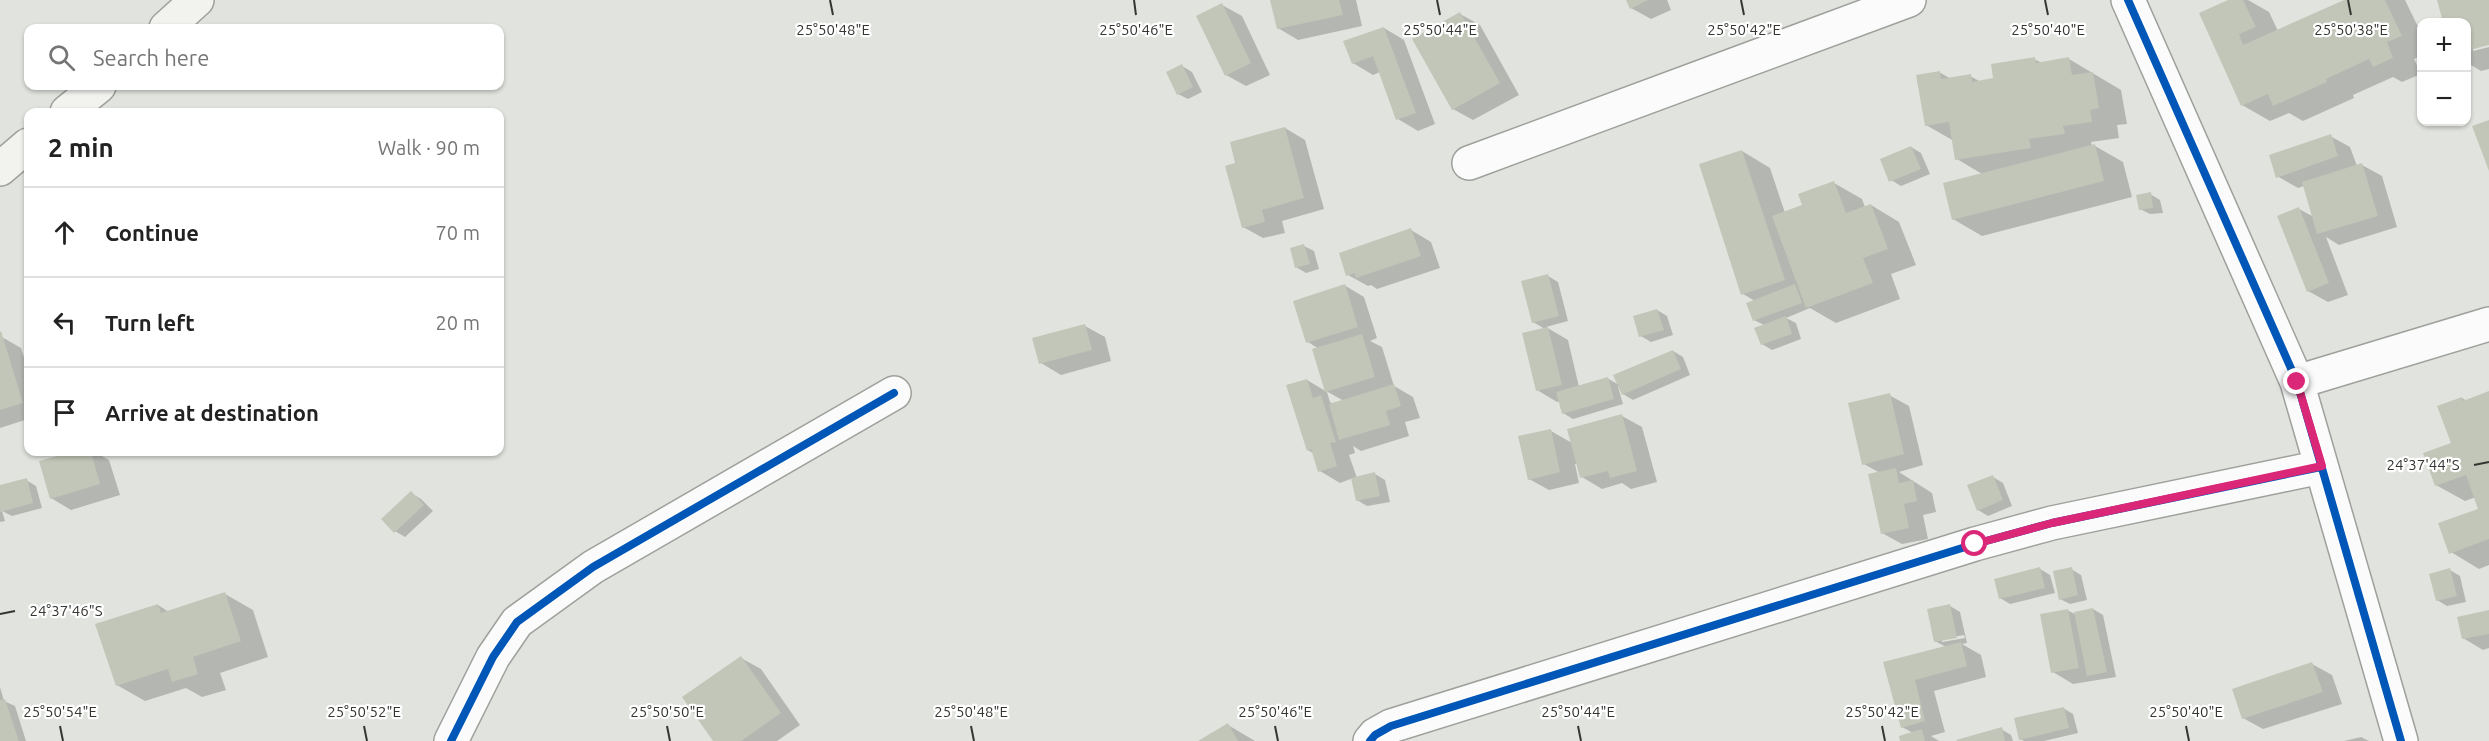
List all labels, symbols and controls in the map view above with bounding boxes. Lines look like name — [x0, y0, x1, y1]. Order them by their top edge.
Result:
map controls — [2417, 18, 2471, 126]
button: + — [2417, 18, 2471, 72]
text: 25°50'48"E — [796, 21, 870, 38]
text: 25°50'46"E — [1099, 21, 1173, 38]
text: 25°50'44"E — [1403, 21, 1477, 38]
text: 25°50'42"E — [1707, 21, 1781, 38]
text: 25°50'40"E — [2011, 21, 2085, 38]
text: 25°50'38"E — [2314, 21, 2388, 38]
search box — [24, 24, 504, 90]
icon: search — [45, 41, 78, 74]
text: Search here — [93, 45, 209, 70]
button: − — [2417, 72, 2471, 126]
text: 2 min — [48, 133, 114, 162]
text: Walk · 90 m — [378, 136, 480, 159]
icon: ahead — [48, 216, 81, 249]
text: Continue — [105, 220, 199, 245]
text: 70 m — [436, 221, 480, 244]
icon: left — [48, 306, 81, 339]
text: Turn left — [105, 310, 195, 335]
text: 20 m — [436, 311, 480, 334]
route end — [2283, 368, 2309, 394]
icon: arrive — [48, 396, 81, 429]
text: Arrive at destination — [105, 400, 319, 425]
text: 24°37'44"S — [2386, 456, 2460, 473]
route start — [1961, 530, 1987, 556]
text: 24°37'46"S — [29, 602, 103, 619]
text: 25°50'54"E — [23, 703, 97, 720]
text: 25°50'52"E — [327, 703, 401, 720]
text: 25°50'50"E — [630, 703, 704, 720]
text: 25°50'48"E — [934, 703, 1008, 720]
text: 25°50'46"E — [1238, 703, 1312, 720]
text: 25°50'44"E — [1541, 703, 1615, 720]
text: 25°50'42"E — [1845, 703, 1919, 720]
text: 25°50'40"E — [2149, 703, 2223, 720]

